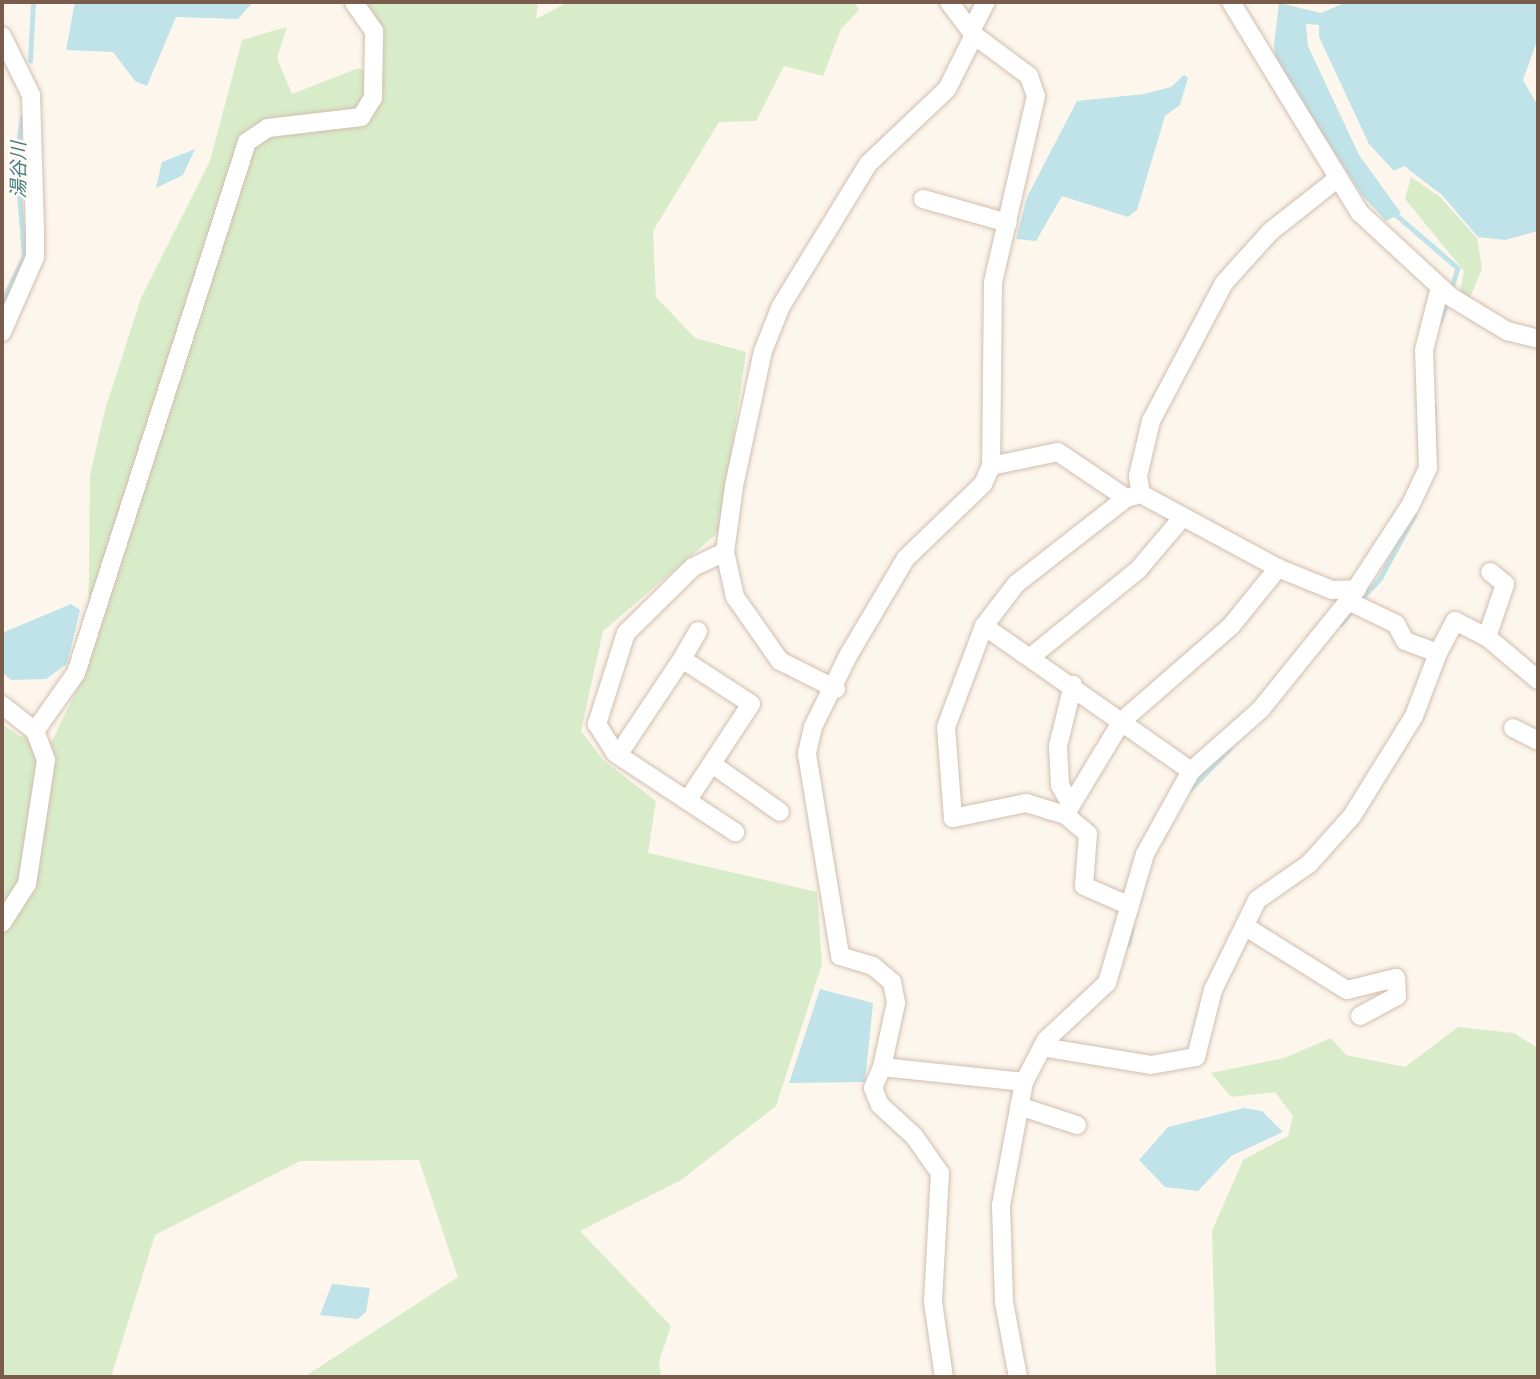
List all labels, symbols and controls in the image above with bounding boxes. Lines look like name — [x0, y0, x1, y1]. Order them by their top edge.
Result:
water label: 湯谷川 — [9, 142, 31, 198]

